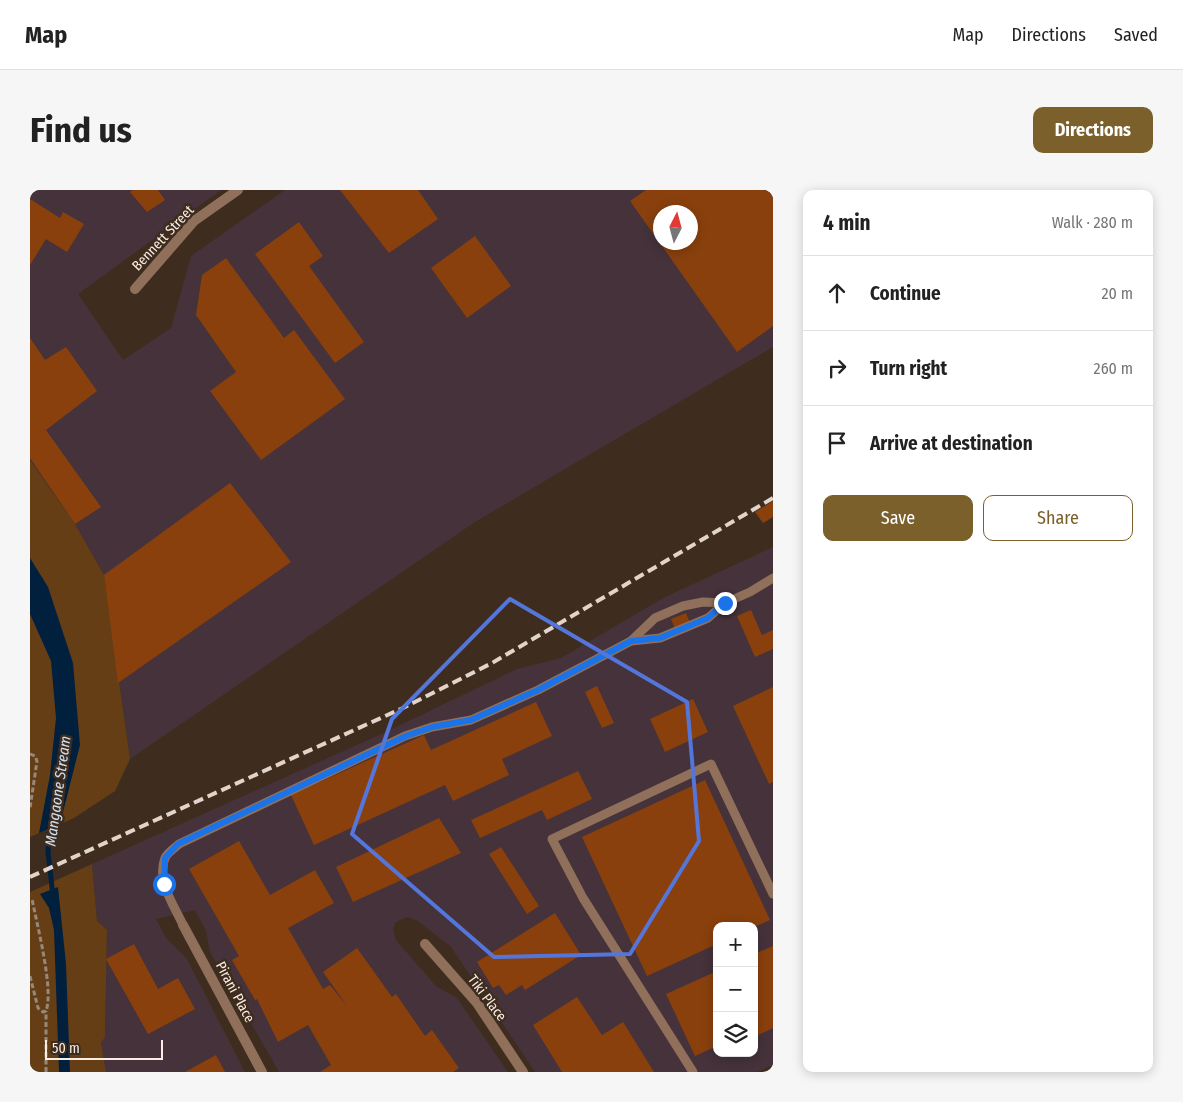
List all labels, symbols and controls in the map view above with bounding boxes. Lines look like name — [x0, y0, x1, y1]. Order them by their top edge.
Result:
text: Map — [25, 21, 67, 49]
text: Map — [952, 24, 984, 46]
text: Directions — [1012, 24, 1086, 46]
text: Saved — [1114, 24, 1158, 46]
button: Directions — [1033, 107, 1153, 153]
text: Find us — [30, 109, 132, 151]
street label: Bennett Street — [128, 202, 198, 274]
north arrow — [653, 205, 698, 250]
text: 4 min — [823, 210, 871, 236]
text: Walk · 280 m — [1052, 213, 1133, 232]
icon: ahead — [823, 279, 851, 307]
text: Continue — [870, 282, 941, 305]
text: 20 m — [1102, 284, 1133, 303]
icon: right — [823, 354, 851, 382]
text: Turn right — [870, 357, 947, 380]
text: 260 m — [1094, 359, 1133, 378]
icon: arrive — [823, 429, 851, 457]
text: Arrive at destination — [870, 432, 1033, 455]
button: Save — [823, 495, 973, 541]
button: Share — [983, 495, 1133, 541]
route end — [714, 592, 737, 615]
water label: Mangaone Stream — [41, 735, 75, 847]
route start — [153, 873, 176, 896]
map controls — [713, 922, 758, 1057]
button: + — [713, 922, 758, 967]
street label: Pirani Place — [212, 959, 258, 1025]
button: − — [713, 967, 758, 1012]
street label: Tiki Place — [464, 971, 510, 1025]
button: layers — [713, 1012, 758, 1057]
scale bar — [45, 1037, 162, 1060]
text: 50 m — [52, 1040, 80, 1057]

